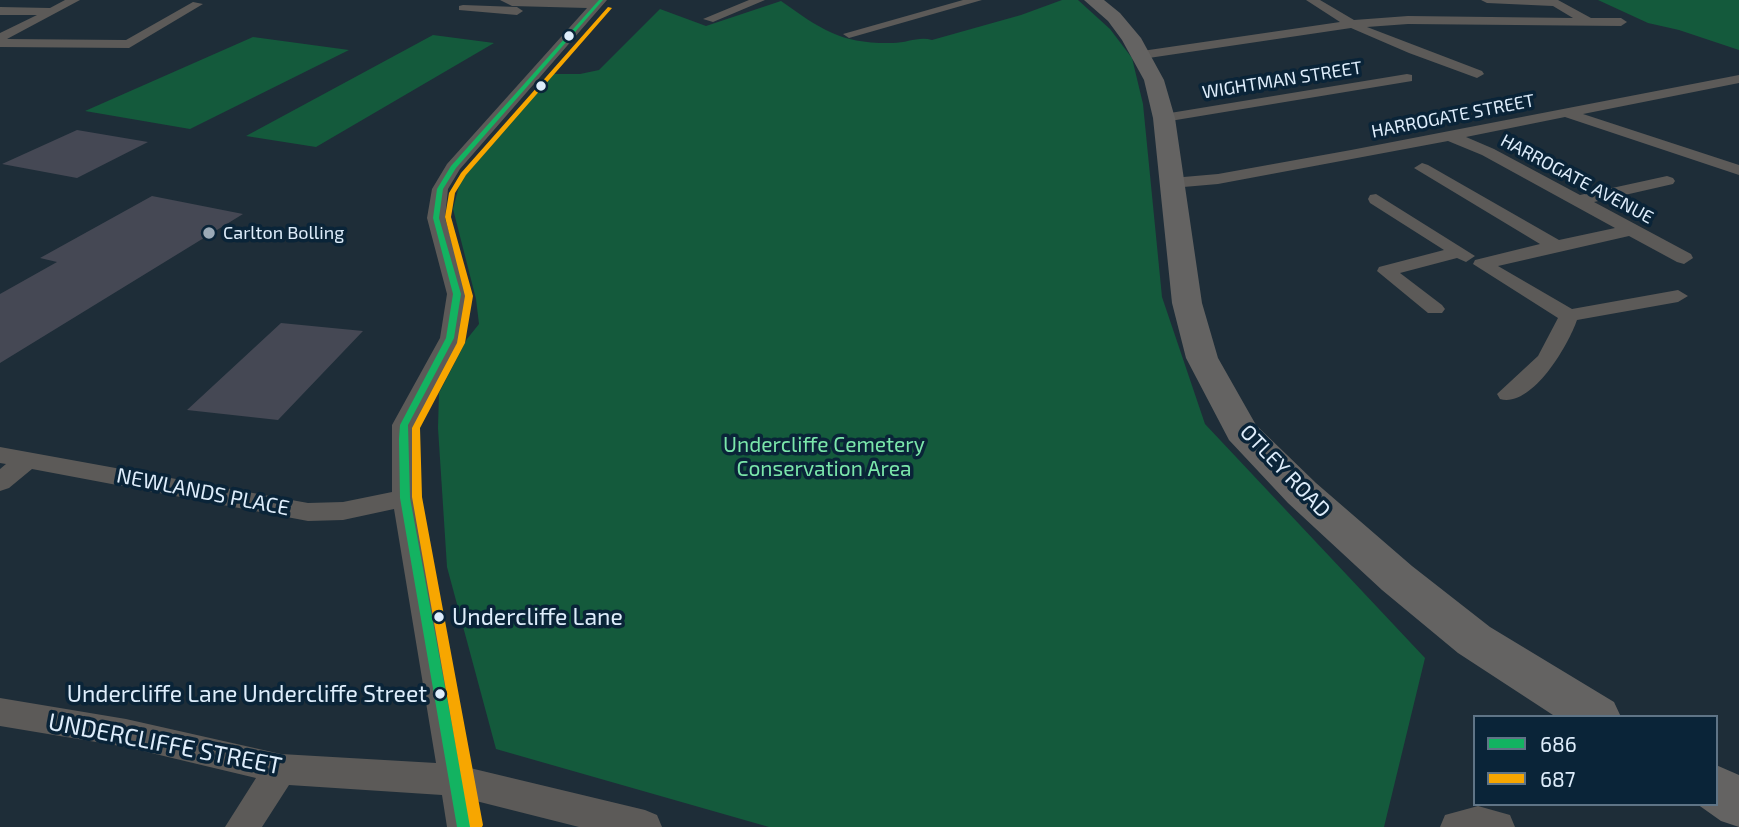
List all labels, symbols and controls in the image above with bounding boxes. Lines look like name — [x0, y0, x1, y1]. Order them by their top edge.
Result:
unlabelled marker — [562, 29, 576, 43]
street label: WIGHTMAN STREET — [1201, 57, 1363, 103]
unlabelled marker — [534, 79, 548, 93]
street label: HARROGATE STREET — [1370, 90, 1536, 142]
street label: HARROGATE AVENUE — [1497, 130, 1657, 228]
place label: Carlton Bolling — [223, 222, 344, 244]
marker: Carlton Bolling — [201, 225, 217, 241]
street label: OTLEY ROAD — [1235, 419, 1335, 523]
park label: Undercliffe Cemetery Conservation Area — [723, 432, 925, 482]
street label: NEWLANDS PLACE — [114, 463, 292, 521]
place label: Undercliffe Lane — [452, 603, 623, 631]
marker: Undercliffe Lane — [432, 610, 446, 624]
place label: Undercliffe Lane Undercliffe Street — [67, 680, 427, 708]
marker: Undercliffe Lane Undercliffe Street — [433, 687, 447, 701]
street label: UNDERCLIFFE STREET — [46, 707, 284, 781]
legend — [1473, 715, 1718, 806]
text: 686 — [1540, 731, 1577, 756]
text: 687 — [1540, 766, 1576, 791]

